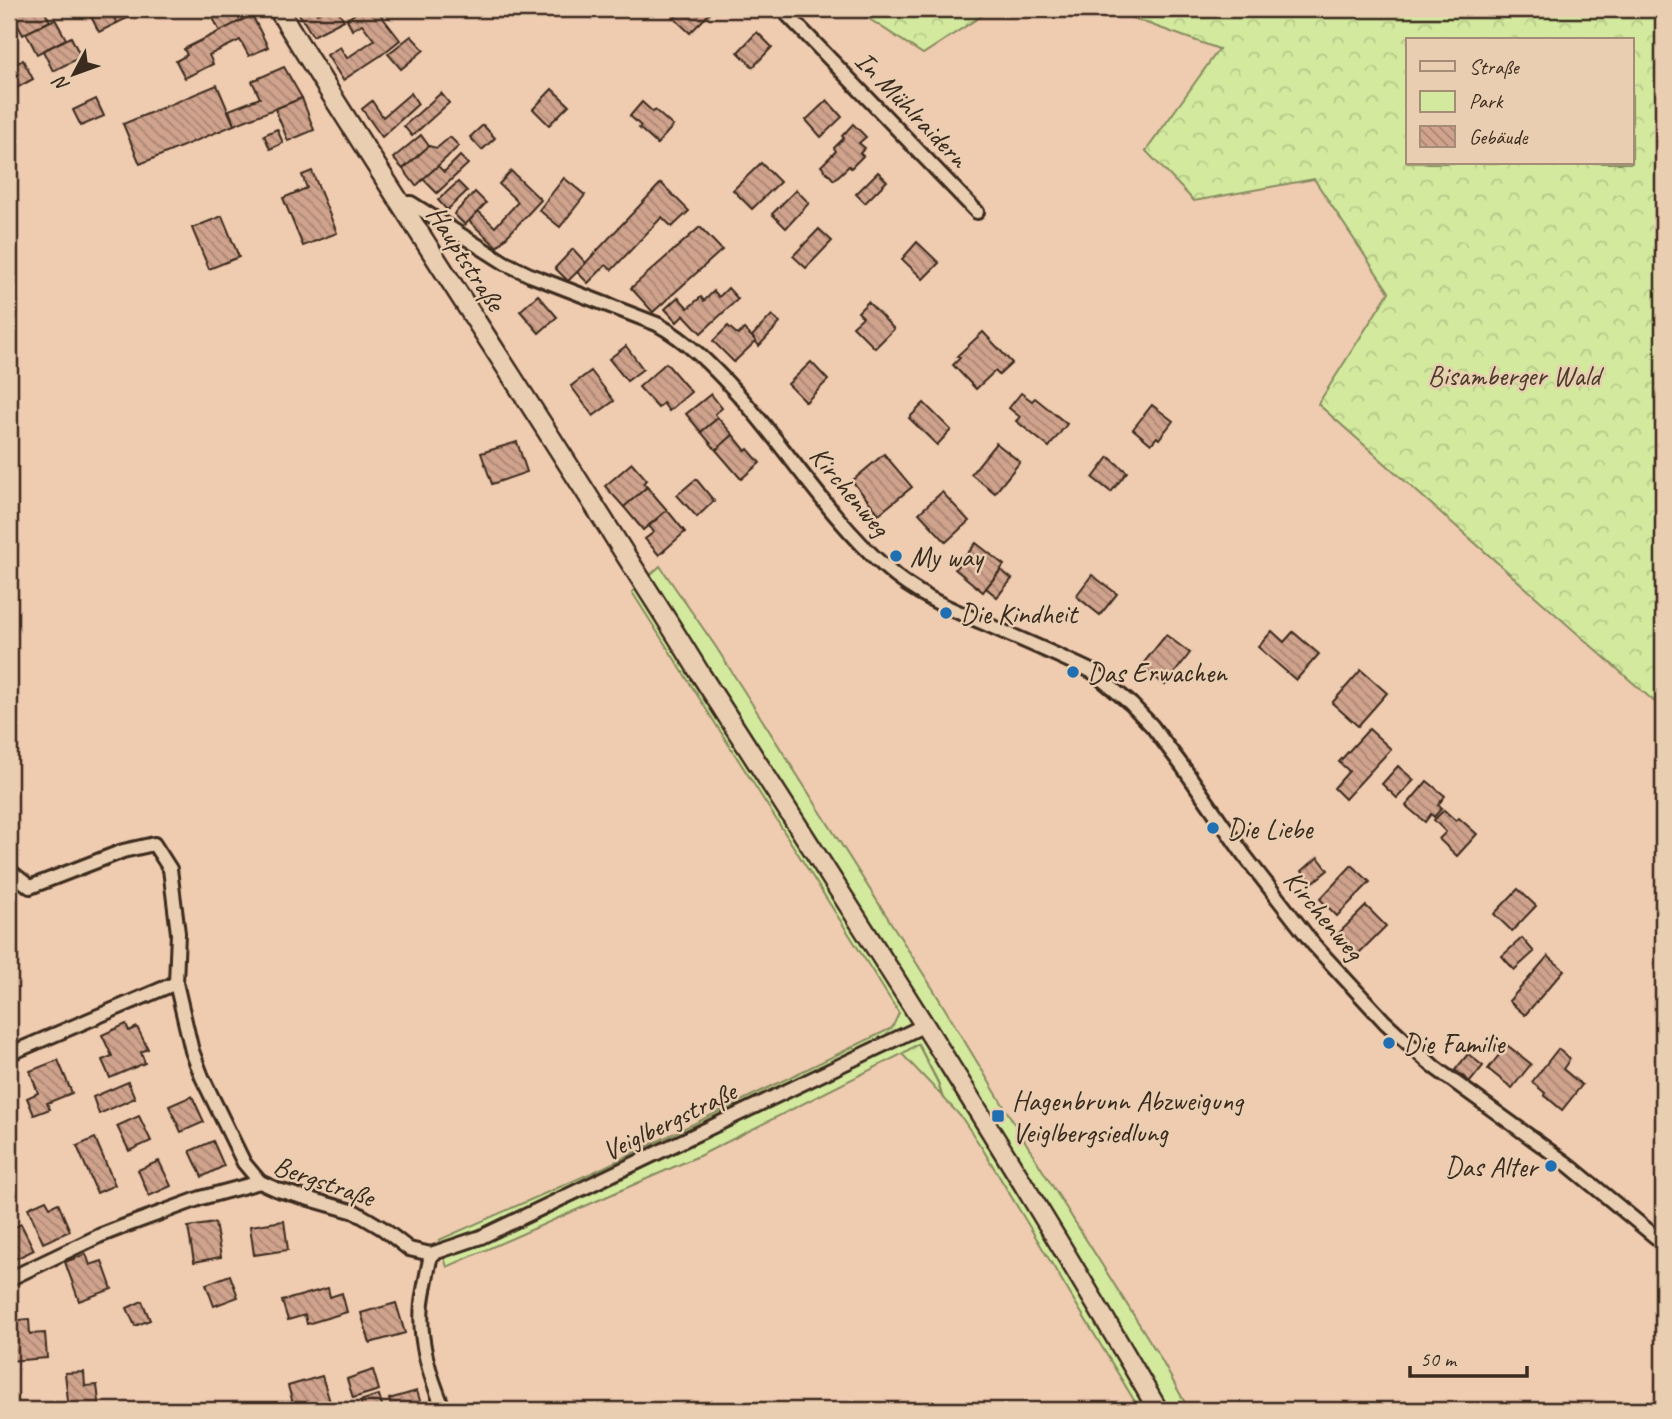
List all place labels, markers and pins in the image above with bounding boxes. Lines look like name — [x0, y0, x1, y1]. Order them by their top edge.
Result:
place label: My way — [910, 539, 985, 574]
marker: My way — [888, 548, 904, 564]
place label: Die Kindheit — [960, 596, 1079, 631]
marker: Die Kindheit — [938, 605, 954, 621]
place label: Das Erwachen — [1087, 655, 1228, 690]
marker: Das Erwachen — [1065, 664, 1081, 680]
place label: Die Liebe — [1227, 811, 1314, 846]
marker: Die Liebe — [1205, 820, 1221, 836]
place label: Die Familie — [1403, 1026, 1506, 1061]
marker: Die Familie — [1381, 1035, 1397, 1051]
place label: Hagenbrunn Abzweigung Veiglbergsiedlung — [1012, 1083, 1245, 1150]
marker: Hagenbrunn Abzweigung Veiglbergsiedlung — [990, 1108, 1006, 1124]
place label: Das Alter — [1445, 1149, 1540, 1184]
marker: Das Alter — [1543, 1158, 1559, 1174]

